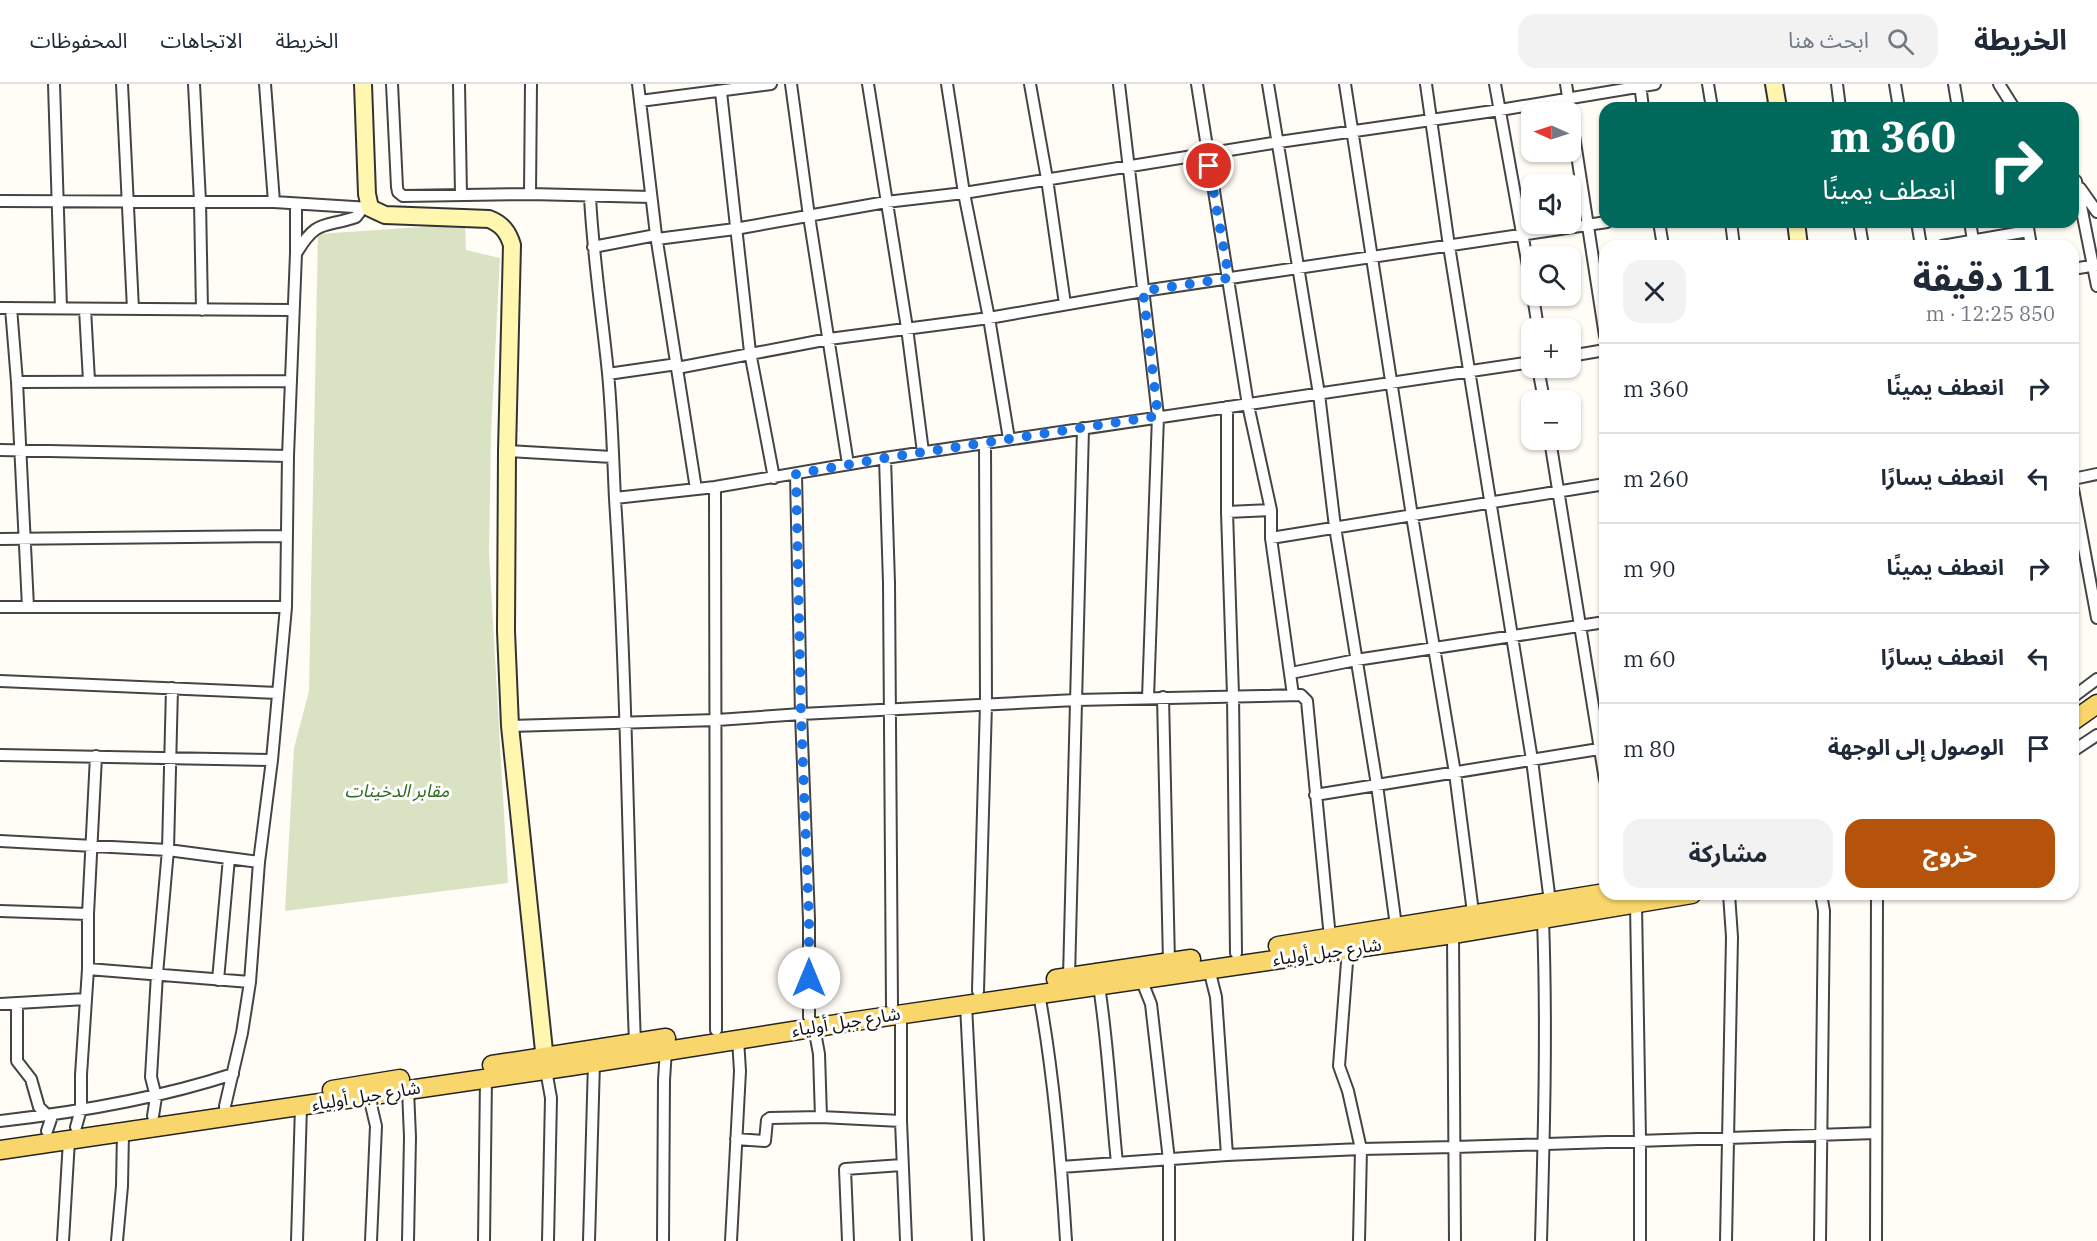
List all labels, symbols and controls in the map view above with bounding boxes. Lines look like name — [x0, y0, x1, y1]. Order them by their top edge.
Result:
search box — [1518, 14, 1938, 68]
text: الخريطة — [1974, 21, 2067, 58]
text: ابحث هنا — [1788, 25, 1869, 54]
icon: search — [1884, 25, 1917, 58]
text: المحفوظات — [30, 26, 127, 54]
text: الاتجاهات — [160, 26, 242, 54]
text: الخريطة — [275, 26, 338, 54]
north arrow — [1521, 102, 1581, 162]
map controls — [1521, 102, 1581, 450]
text: 360 m — [1830, 109, 1956, 164]
icon: right — [1977, 126, 2055, 204]
pin — [1183, 140, 1234, 191]
icon: arrive — [1192, 149, 1225, 182]
text: انعطف يمينًا — [1822, 171, 1956, 206]
button: sound — [1521, 174, 1581, 234]
button: search — [1521, 246, 1581, 306]
text: 11 دقيقة — [1913, 254, 2055, 301]
button: close — [1623, 260, 1686, 323]
text: 850 m · 12:25 — [1926, 300, 2055, 327]
button: + — [1521, 318, 1581, 378]
text: انعطف يمينًا — [1886, 372, 2004, 401]
icon: right — [2022, 372, 2055, 405]
text: 360 m — [1623, 374, 1689, 403]
button: − — [1521, 390, 1581, 450]
text: انعطف يسارًا — [1881, 462, 2004, 491]
icon: left — [2022, 462, 2055, 495]
text: 260 m — [1623, 464, 1689, 493]
text: انعطف يمينًا — [1886, 552, 2004, 581]
icon: right — [2022, 552, 2055, 585]
text: 90 m — [1623, 554, 1675, 583]
text: انعطف يسارًا — [1881, 642, 2004, 671]
icon: left — [2022, 642, 2055, 675]
text: 60 m — [1623, 644, 1675, 673]
text: الوصول إلى الوجهة — [1828, 732, 2004, 761]
icon: arrive — [2022, 732, 2055, 765]
text: 80 m — [1623, 734, 1675, 763]
park label: مقابر الدخينات — [345, 779, 450, 802]
button: مشاركة — [1623, 819, 1833, 888]
button: خروج — [1845, 819, 2055, 888]
street label: شارع جبل أولياء — [1271, 932, 1383, 973]
position arrow — [777, 946, 841, 1010]
street label: شارع جبل أولياء — [790, 1002, 902, 1044]
street label: شارع جبل أولياء — [310, 1076, 422, 1118]

